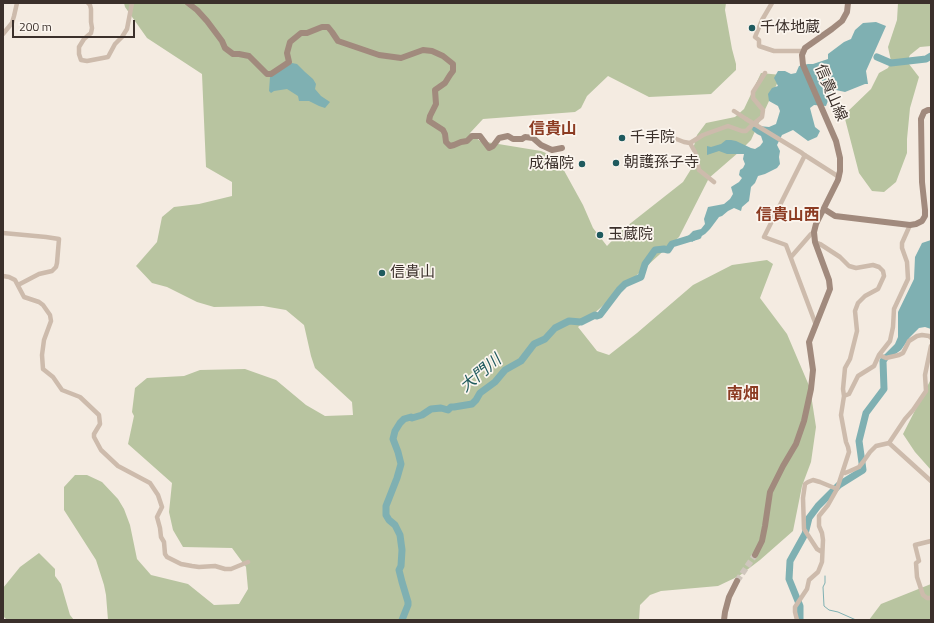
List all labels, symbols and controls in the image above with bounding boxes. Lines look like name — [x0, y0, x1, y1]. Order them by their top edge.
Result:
scale bar — [14, 12, 137, 38]
text: 200 m — [19, 17, 52, 36]
place label: 千体地蔵 — [760, 19, 820, 37]
marker: 千体地蔵 — [747, 23, 757, 33]
street label: 信貴山線 — [810, 62, 850, 124]
district label: 信貴山 — [529, 120, 577, 140]
place label: 千手院 — [630, 129, 675, 147]
marker: 千手院 — [617, 133, 627, 143]
place label: 朝護孫子寺 — [624, 154, 699, 172]
place label: 成福院 — [529, 155, 574, 173]
marker: 朝護孫子寺 — [611, 158, 621, 168]
marker: 成福院 — [577, 159, 587, 169]
district label: 信貴山西 — [756, 206, 820, 226]
place label: 玉蔵院 — [608, 226, 653, 244]
marker: 玉蔵院 — [595, 230, 605, 240]
place label: 信貴山 — [390, 264, 435, 282]
marker: 信貴山 — [377, 268, 387, 278]
water label: 大門川 — [456, 351, 506, 397]
district label: 南畑 — [727, 385, 759, 405]

